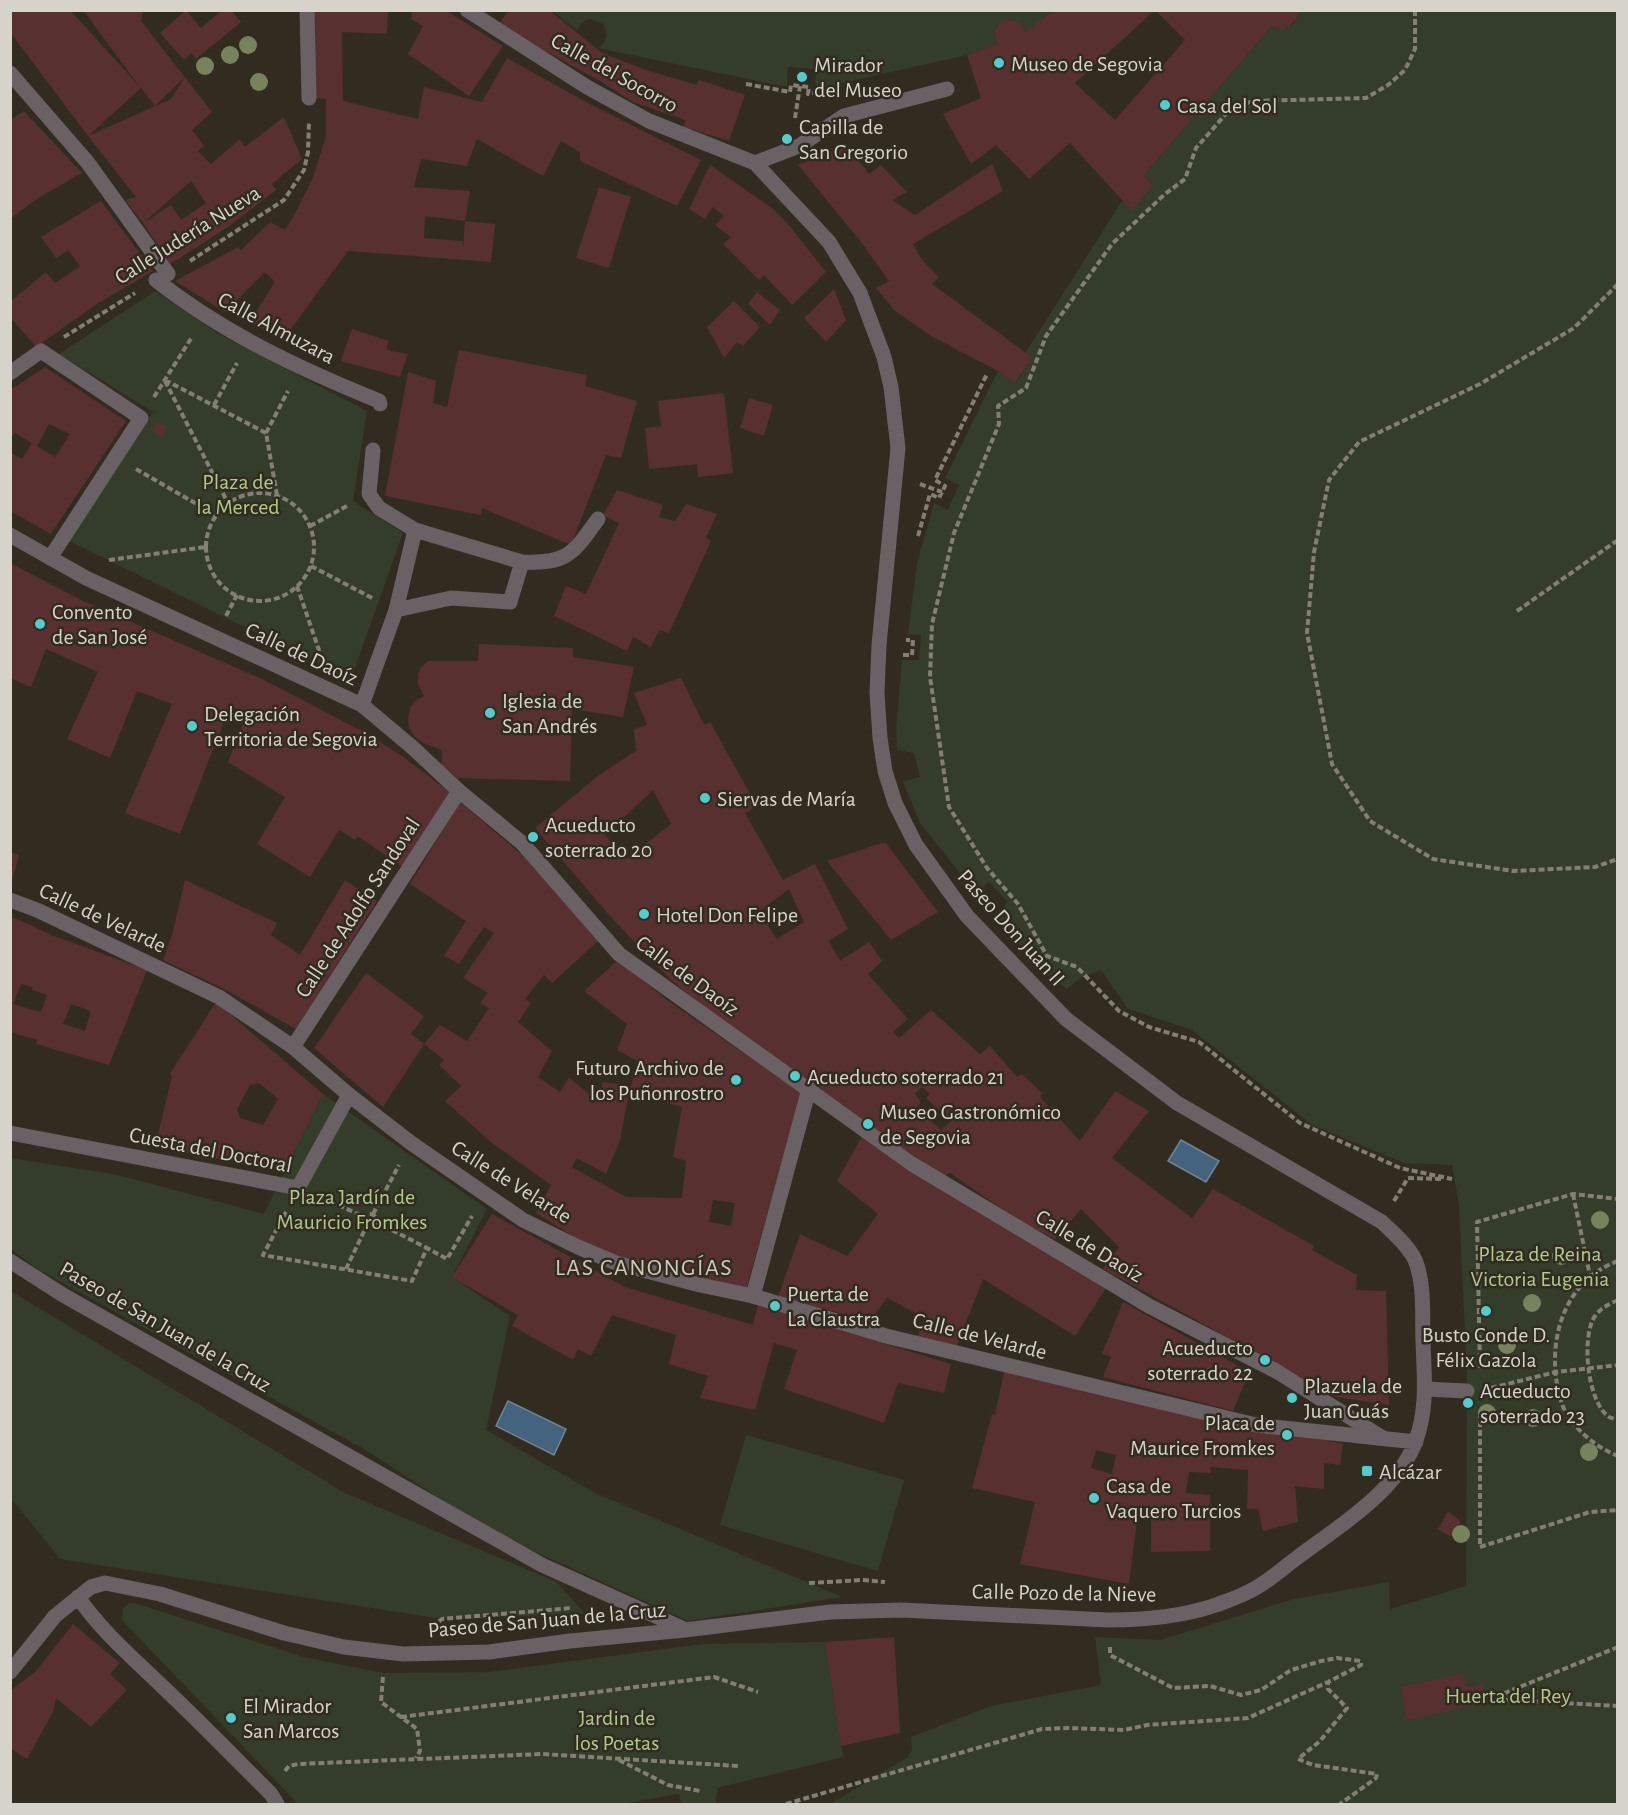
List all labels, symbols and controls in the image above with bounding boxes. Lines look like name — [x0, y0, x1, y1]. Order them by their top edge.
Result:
street label: Calle del Socorro — [547, 29, 682, 117]
place label: Museo de Segovia — [1011, 53, 1163, 75]
place label: Mirador del Museo — [814, 54, 902, 101]
marker: Museo de Segovia — [992, 56, 1006, 70]
marker: Mirador del Museo — [795, 70, 809, 84]
place label: Casa del Sol — [1177, 95, 1277, 117]
marker: Casa del Sol — [1158, 98, 1172, 112]
place label: Capilla de San Gregorio — [799, 116, 908, 163]
marker: Capilla de San Gregorio — [780, 132, 794, 146]
street label: Calle Judería Nueva — [111, 181, 264, 288]
street label: Calle Almuzara — [214, 288, 339, 368]
park label: Plaza de la Merced — [196, 471, 280, 518]
place label: Convento de San José — [52, 601, 148, 648]
marker: Convento de San José — [33, 617, 47, 631]
street label: Calle de Daoíz — [242, 618, 361, 689]
place label: Iglesia de San Andrés — [502, 690, 597, 737]
place label: Delegación Territoria de Segovia — [204, 703, 378, 750]
marker: Iglesia de San Andrés — [483, 706, 497, 720]
marker: Delegación Territoria de Segovia — [185, 719, 199, 733]
place label: Siervas de María — [717, 788, 856, 810]
marker: Siervas de María — [698, 791, 712, 805]
street label: Calle de Adolfo Sandoval — [291, 814, 424, 1001]
place label: Acueducto soterrado 20 — [545, 814, 652, 861]
marker: Acueducto soterrado 20 — [526, 830, 540, 844]
street label: Paseo Don Juan II — [954, 865, 1069, 990]
street label: Calle de Velarde — [36, 879, 169, 957]
place label: Hotel Don Felipe — [656, 904, 798, 926]
marker: Hotel Don Felipe — [637, 907, 651, 921]
street label: Calle de Daoíz — [632, 931, 743, 1020]
place label: Futuro Archivo de los Puñonrostro — [575, 1057, 724, 1104]
place label: Acueducto soterrado 21 — [807, 1066, 1005, 1088]
marker: Acueducto soterrado 21 — [788, 1069, 802, 1083]
marker: Futuro Archivo de los Puñonrostro — [729, 1073, 743, 1087]
place label: Museo Gastronómico de Segovia — [880, 1101, 1061, 1148]
marker: Museo Gastronómico de Segovia — [861, 1117, 875, 1131]
street label: Cuesta del Doctoral — [128, 1123, 294, 1177]
street label: Calle de Velarde — [448, 1136, 575, 1227]
park label: Plaza Jardín de Mauricio Fromkes — [277, 1186, 427, 1233]
street label: Calle de Daoíz — [1032, 1205, 1147, 1286]
park label: Plaza de Reina Victoria Eugenia — [1471, 1243, 1609, 1290]
district label: LAS CANONGÍAS — [555, 1254, 733, 1280]
street label: Paseo de San Juan de la Cruz — [56, 1258, 275, 1396]
place label: Puerta de La Claustra — [787, 1283, 880, 1330]
marker: Puerta de La Claustra — [768, 1299, 782, 1313]
marker: Busto Conde D. Félix Gazola — [1479, 1304, 1493, 1318]
street label: Calle de Velarde — [911, 1309, 1049, 1363]
place label: Busto Conde D. Félix Gazola — [1422, 1324, 1550, 1371]
place label: Acueducto soterrado 22 — [1147, 1337, 1253, 1384]
marker: Acueducto soterrado 22 — [1258, 1353, 1272, 1367]
place label: Plazuela de Juan Guás — [1304, 1375, 1402, 1422]
place label: Acueducto soterrado 23 — [1480, 1380, 1585, 1427]
marker: Plazuela de Juan Guás — [1285, 1391, 1299, 1405]
marker: Acueducto soterrado 23 — [1461, 1396, 1475, 1410]
place label: Placa de Maurice Fromkes — [1130, 1412, 1275, 1459]
marker: Placa de Maurice Fromkes — [1280, 1428, 1294, 1442]
place label: Alcázar — [1379, 1461, 1442, 1483]
marker: Alcázar — [1360, 1464, 1374, 1478]
place label: Casa de Vaquero Turcios — [1106, 1475, 1241, 1522]
marker: Casa de Vaquero Turcios — [1087, 1491, 1101, 1505]
street label: Calle Pozo de la Nieve — [972, 1580, 1156, 1606]
street label: Paseo de San Juan de la Cruz — [427, 1599, 667, 1641]
park label: Huerta del Rey — [1445, 1685, 1571, 1707]
place label: El Mirador San Marcos — [243, 1695, 339, 1742]
park label: Jardin de los Poetas — [575, 1707, 659, 1754]
marker: El Mirador San Marcos — [224, 1711, 238, 1725]

